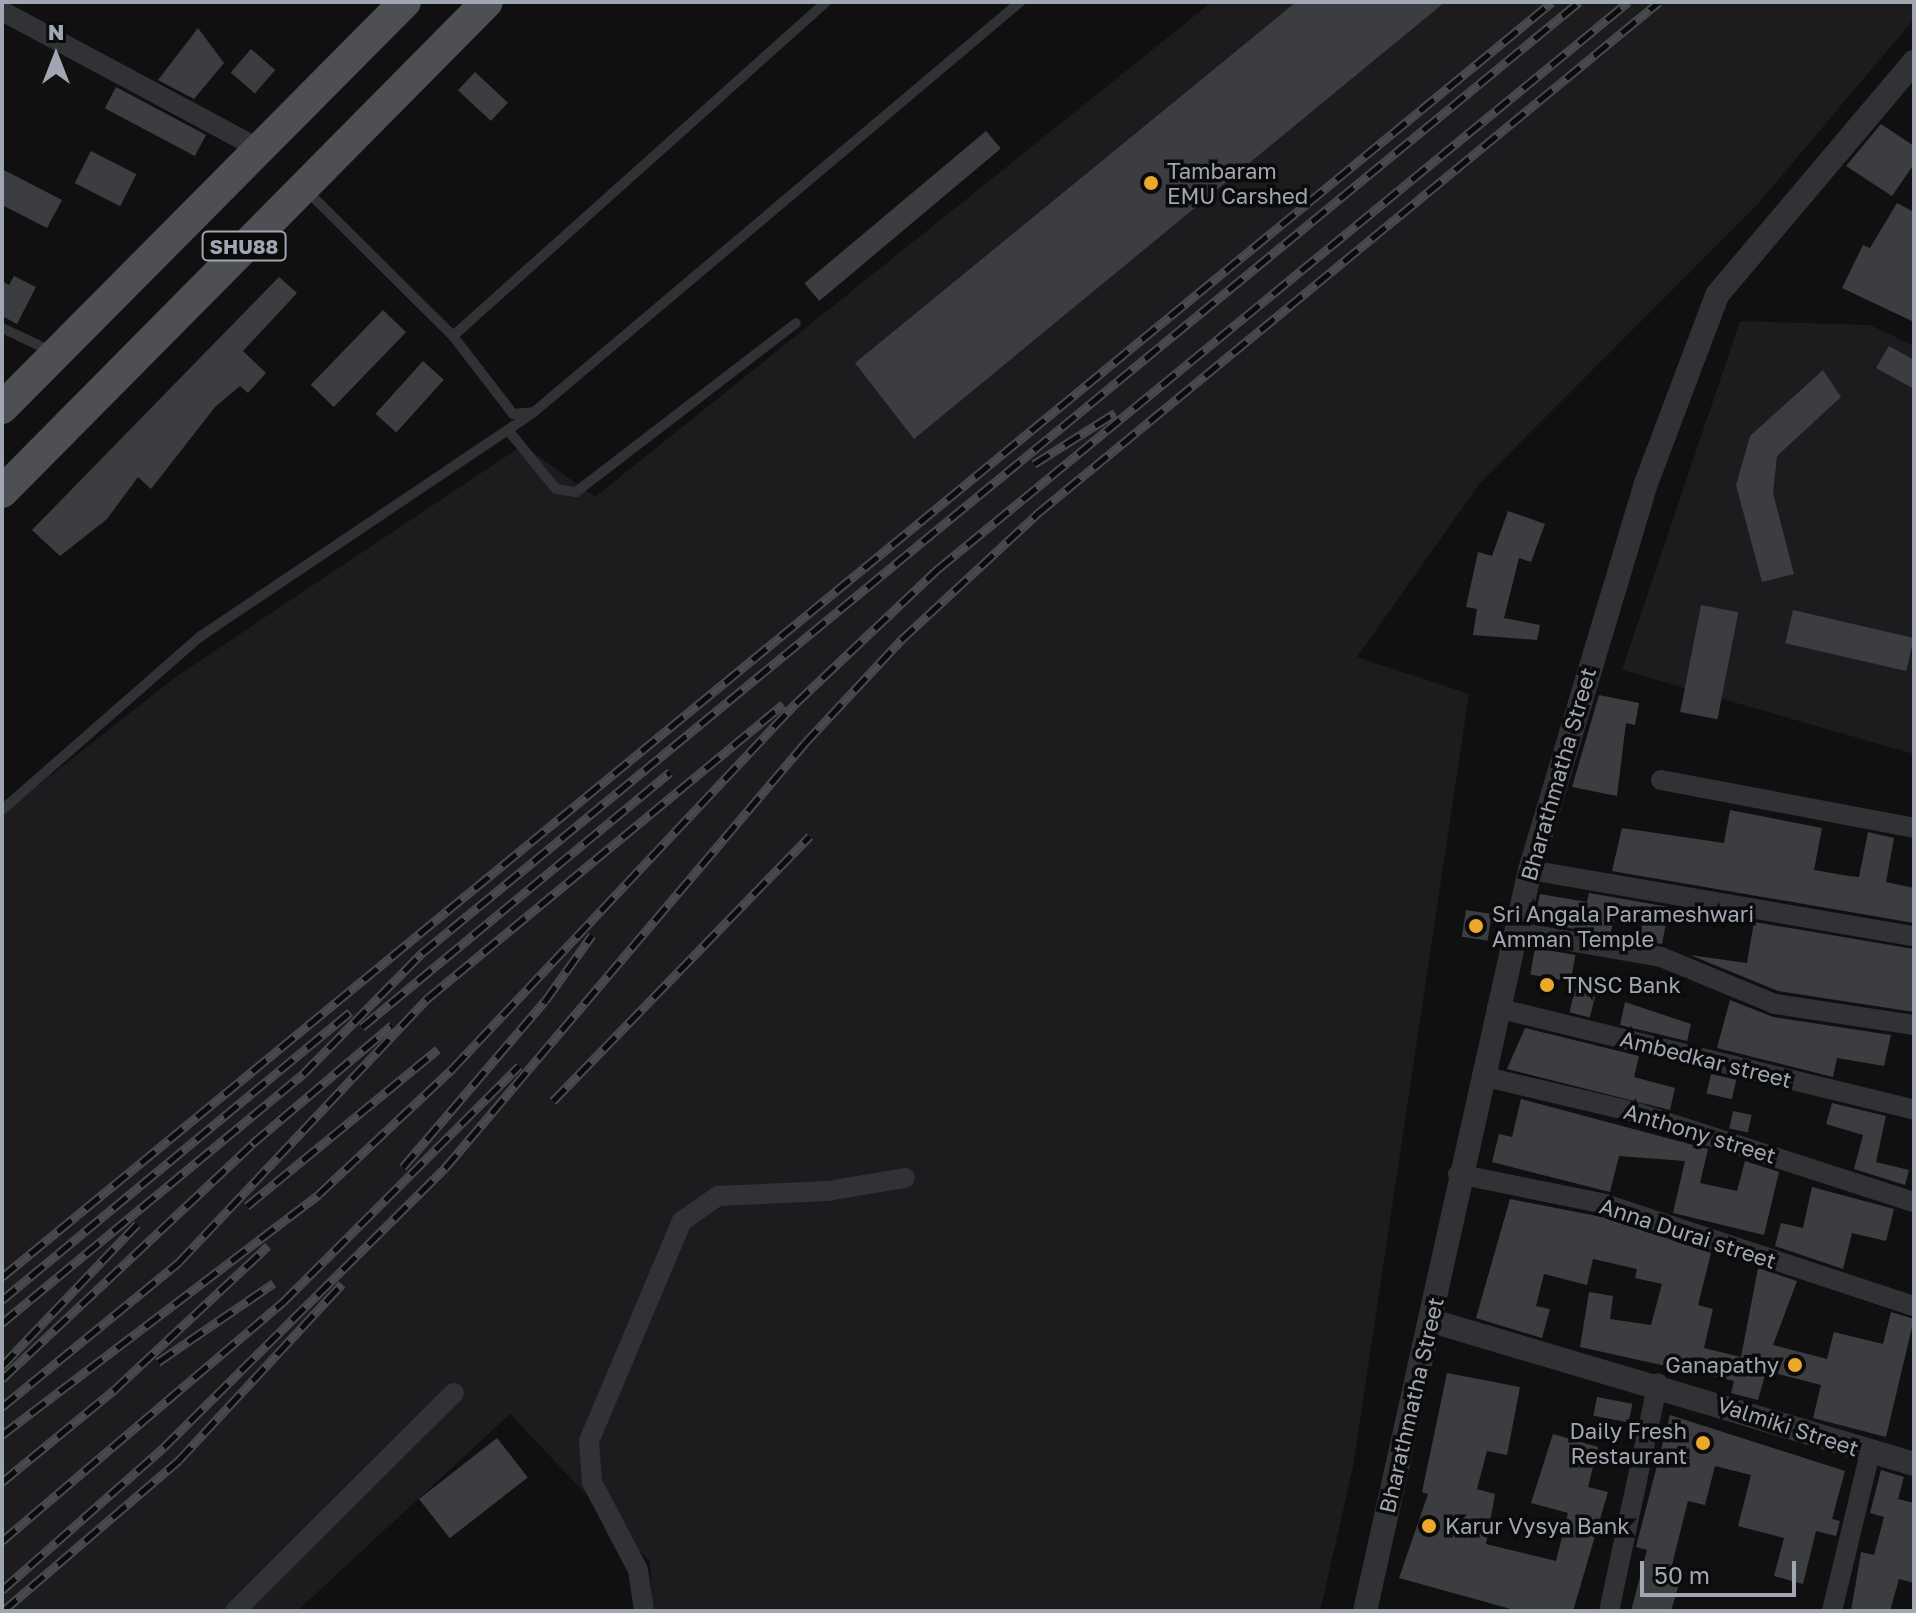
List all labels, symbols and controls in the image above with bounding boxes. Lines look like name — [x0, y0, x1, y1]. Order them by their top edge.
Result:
north arrow — [16, 16, 96, 96]
text: N — [48, 18, 64, 45]
place label: Tambaram EMU Carshed — [1167, 157, 1308, 208]
marker: Tambaram EMU Carshed — [1142, 174, 1160, 192]
road number: SHU88 — [200, 230, 288, 262]
street label: Bharathmatha Street — [1515, 664, 1601, 884]
place label: Sri Angala Parameshwari Amman Temple — [1492, 900, 1754, 952]
marker: Sri Angala Parameshwari Amman Temple — [1467, 917, 1485, 935]
place label: TNSC Bank — [1563, 972, 1681, 998]
marker: TNSC Bank — [1538, 976, 1556, 994]
street label: Ambedkar street — [1617, 1025, 1795, 1093]
street label: Anthony street — [1621, 1097, 1779, 1169]
street label: Anna Durai street — [1597, 1192, 1779, 1274]
street label: Bharathmatha Street — [1373, 1295, 1449, 1515]
place label: Ganapathy — [1665, 1352, 1779, 1378]
marker: Ganapathy — [1786, 1356, 1804, 1374]
street label: Valmiki Street — [1714, 1391, 1862, 1461]
place label: Daily Fresh Restaurant — [1569, 1417, 1687, 1468]
marker: Daily Fresh Restaurant — [1694, 1434, 1712, 1452]
place label: Karur Vysya Bank — [1445, 1513, 1630, 1539]
marker: Karur Vysya Bank — [1420, 1517, 1438, 1535]
scale bar — [1644, 1545, 1800, 1595]
text: 50 m — [1654, 1560, 1710, 1589]

